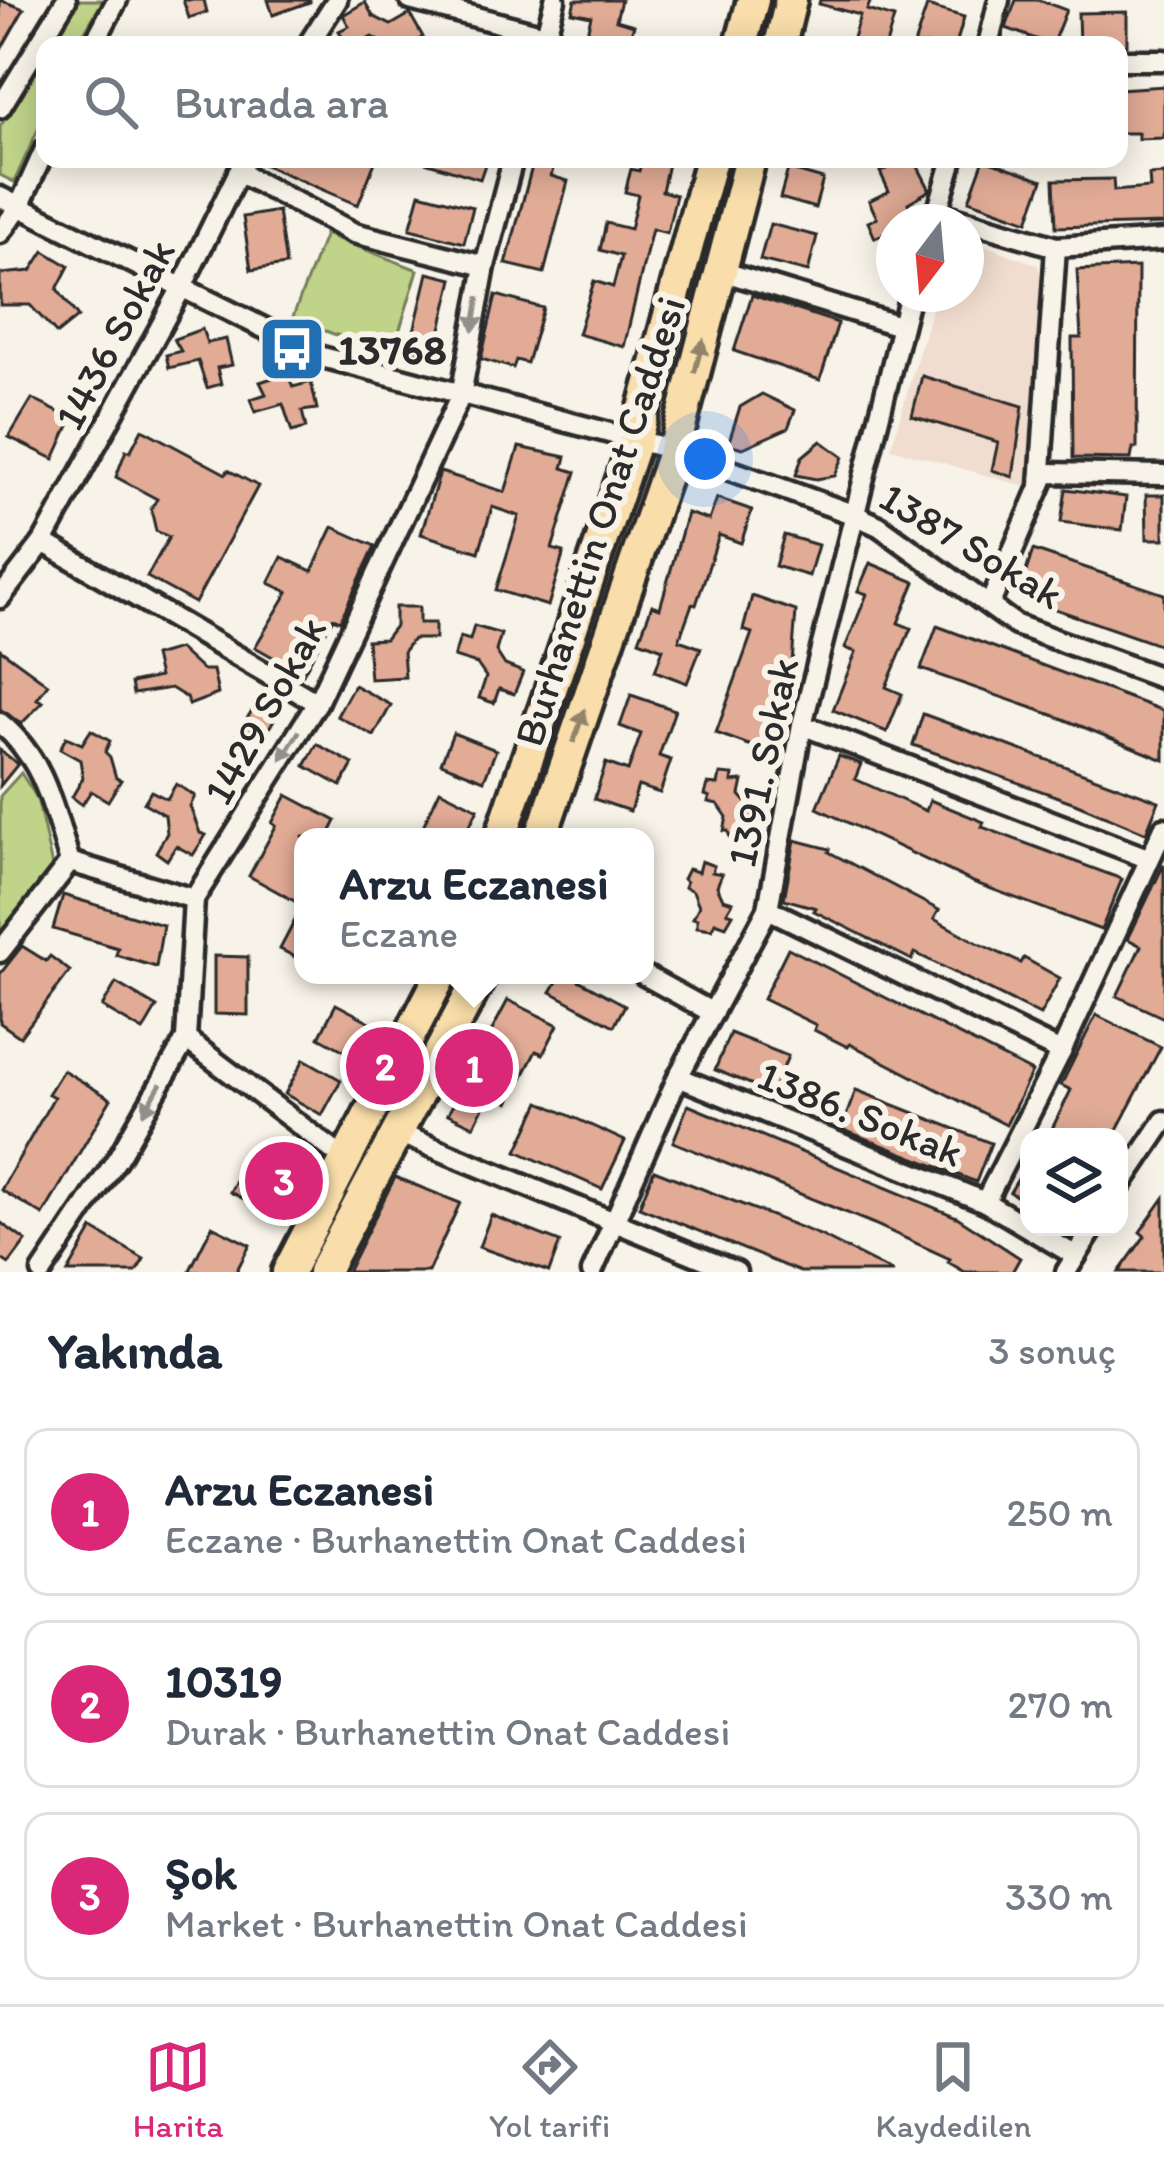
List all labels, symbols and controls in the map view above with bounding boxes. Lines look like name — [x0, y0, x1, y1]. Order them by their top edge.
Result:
search box — [36, 36, 1128, 168]
icon: search — [78, 69, 144, 135]
text: Burada ara — [174, 75, 389, 129]
north arrow — [876, 204, 984, 312]
street label: 1436 Sokak — [43, 230, 186, 438]
street label: Burhanettin Onat Caddesi — [503, 290, 696, 753]
one-way arrow — [466, 295, 485, 333]
bus stop icon: 13768 — [257, 314, 327, 384]
place label: 13768 — [338, 324, 446, 375]
one-way arrow — [690, 337, 709, 374]
your location — [675, 429, 735, 489]
street label: 1387 Sokak — [871, 471, 1073, 620]
street label: 1429 Sokak — [192, 607, 337, 813]
street label: 1391. Sokak — [715, 653, 810, 871]
one-way arrow — [571, 708, 589, 744]
one-way arrow — [280, 730, 302, 763]
popup — [294, 828, 654, 984]
text: Arzu Eczanesi — [340, 856, 608, 910]
text: Eczane — [340, 910, 458, 957]
pin: 2 — [346, 1021, 424, 1111]
pin: 1 — [435, 1023, 513, 1113]
street label: 1386. Sokak — [751, 1049, 971, 1178]
one-way arrow — [142, 1083, 163, 1116]
map controls — [1020, 1128, 1128, 1236]
button: layers — [1020, 1128, 1128, 1236]
pin: 3 — [245, 1136, 323, 1226]
text: Yakında — [48, 1320, 222, 1381]
text: 3 sonuç — [988, 1327, 1116, 1374]
text: Arzu Eczanesi — [165, 1462, 434, 1516]
text: 1 — [81, 1489, 99, 1536]
text: 250 m — [1006, 1489, 1113, 1536]
text: Eczane · Burhanettin Onat Caddesi — [165, 1516, 747, 1563]
text: 10319 — [165, 1654, 283, 1708]
text: 2 — [80, 1681, 100, 1728]
text: 270 m — [1008, 1681, 1113, 1728]
text: Durak · Burhanettin Onat Caddesi — [165, 1708, 730, 1755]
text: Şok — [165, 1846, 237, 1900]
text: 3 — [79, 1873, 101, 1920]
text: 330 m — [1005, 1873, 1113, 1920]
text: Market · Burhanettin Onat Caddesi — [165, 1900, 748, 1947]
tab: Harita — [133, 2034, 224, 2145]
tab: Yol tarifi — [489, 2034, 610, 2145]
tab: Kaydedilen — [876, 2034, 1031, 2145]

